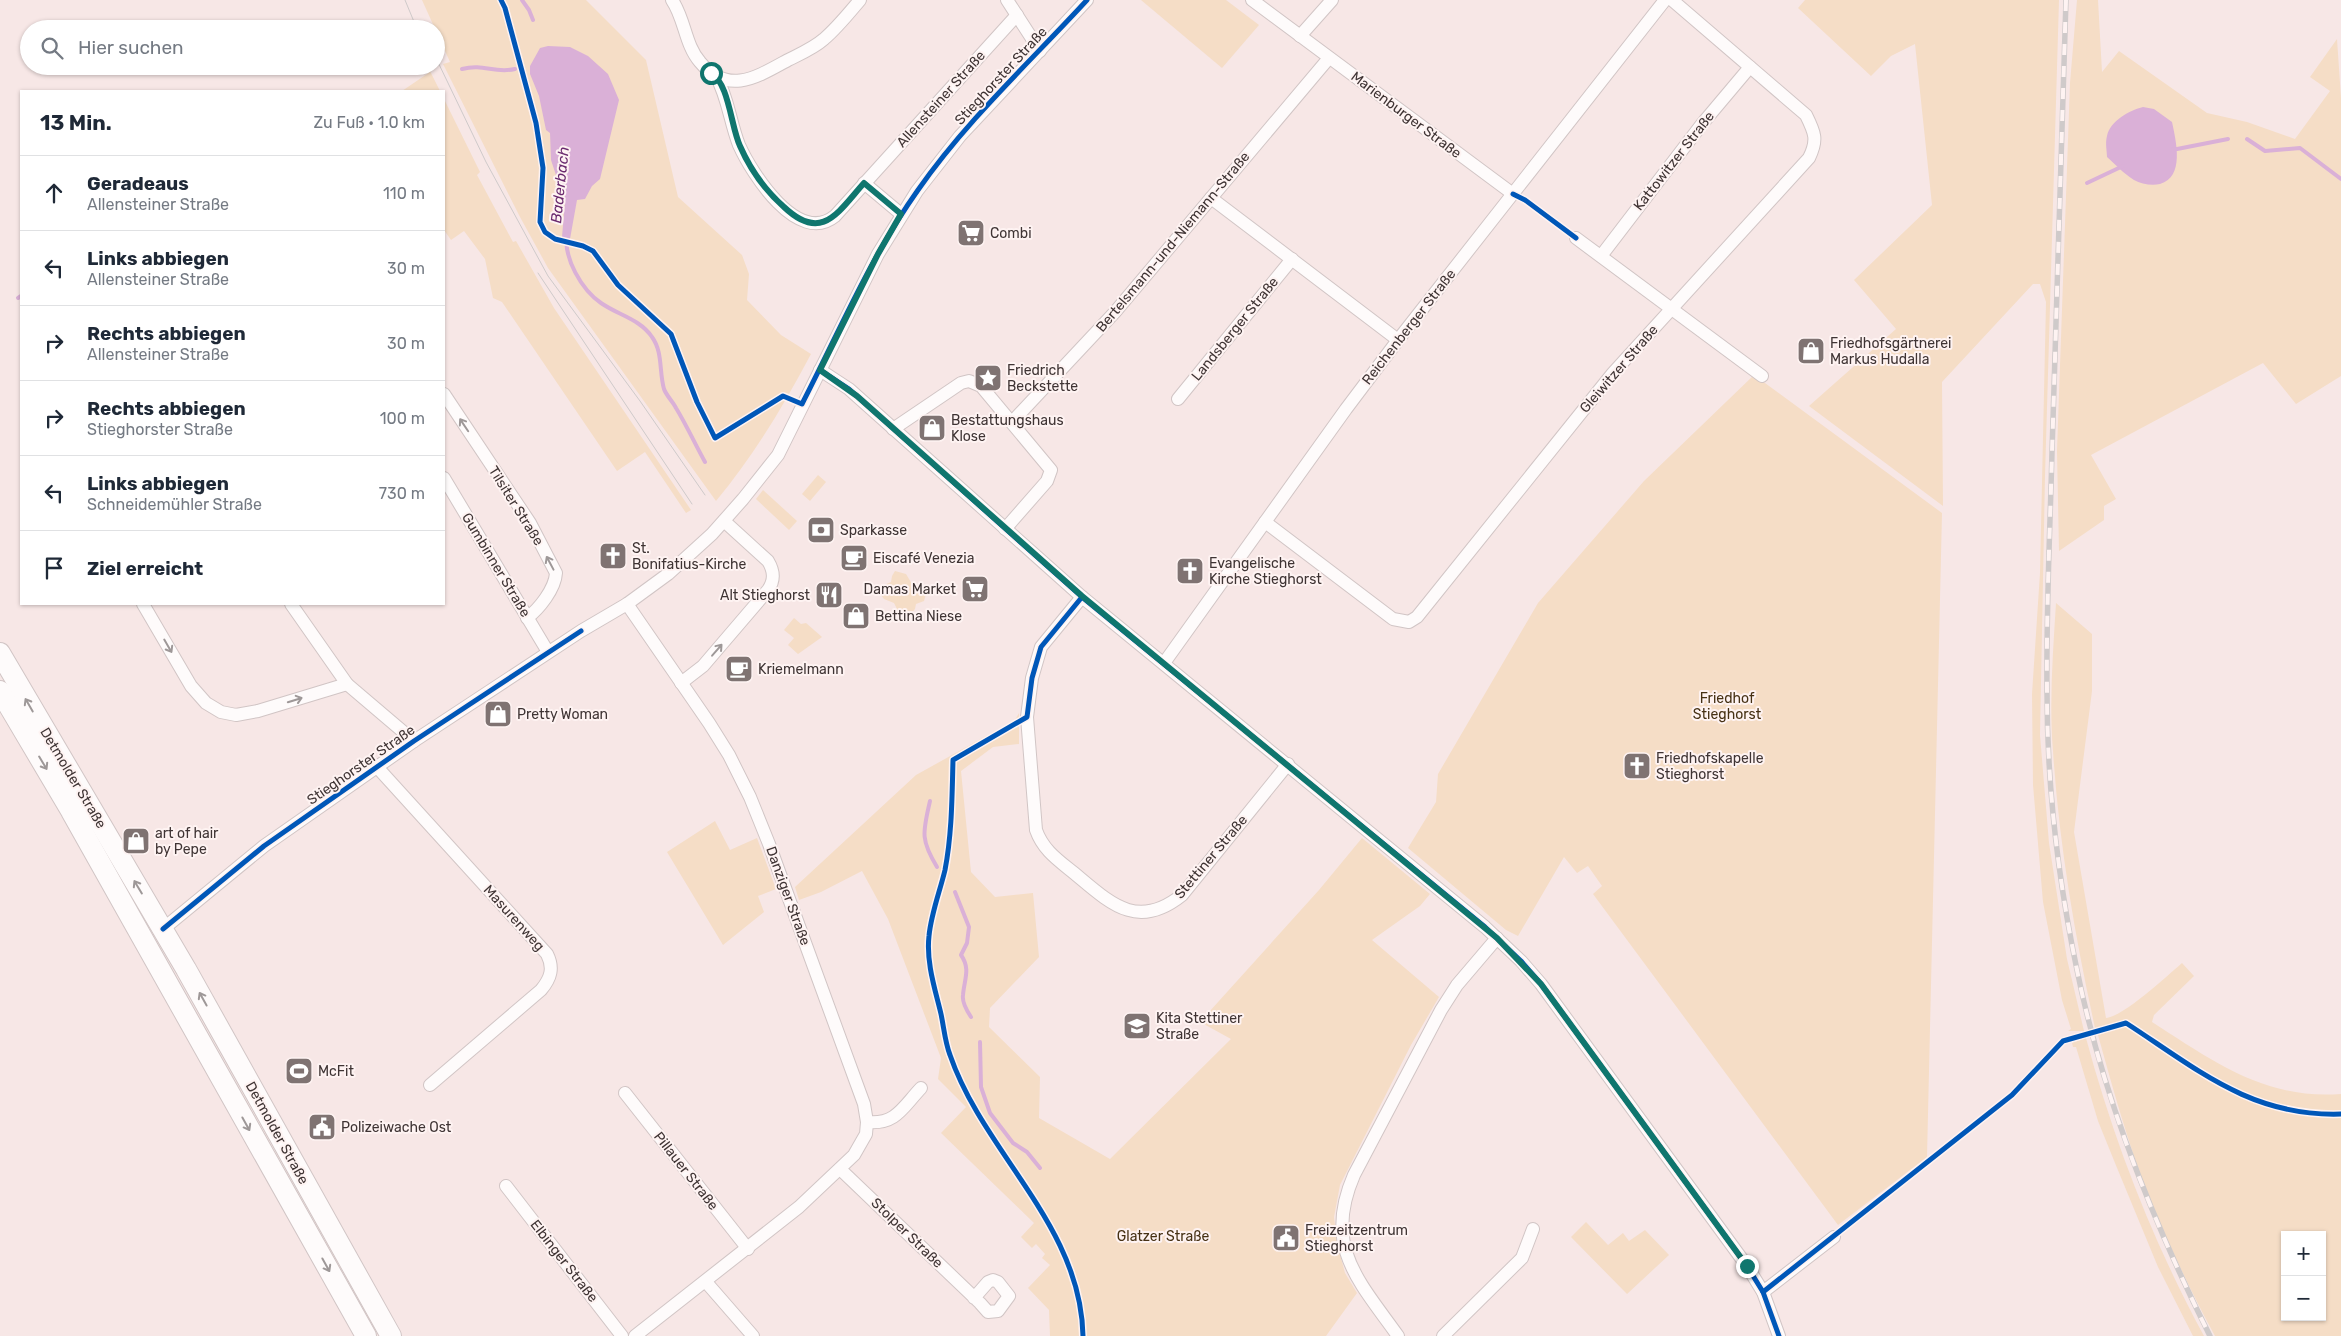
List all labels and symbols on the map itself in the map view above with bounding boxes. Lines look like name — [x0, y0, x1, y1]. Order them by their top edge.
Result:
street label: Stieghorster Straße — [951, 23, 1051, 129]
street label: Allensteiner Straße — [893, 47, 989, 151]
route start — [700, 62, 723, 85]
street label: Marienburger Straße — [1348, 68, 1465, 162]
street label: Kattowitzer Straße — [1630, 108, 1718, 214]
water label: Baderbach — [547, 146, 573, 224]
street label: Bertelsmann-und-Niemann-Straße — [1093, 148, 1254, 336]
supermarket icon: Combi — [956, 218, 986, 248]
place label: Combi — [990, 225, 1032, 242]
street label: Reichenberger Straße — [1359, 266, 1460, 388]
street label: Landsberger Straße — [1188, 274, 1282, 384]
street label: Gleiwitzer Straße — [1576, 322, 1662, 416]
place label: Friedhofsgärtnerei Markus Hudalla — [1830, 335, 1951, 368]
shop icon: Friedhofsgärtnerei Markus Hudalla — [1796, 336, 1826, 366]
place label: Friedrich Beckstette — [1007, 362, 1078, 395]
place icon: Friedrich Beckstette — [973, 363, 1003, 393]
place label: Bestattungshaus Klose — [951, 412, 1064, 445]
shop icon: Bestattungshaus Klose — [917, 413, 947, 443]
one-way arrow — [459, 418, 470, 432]
street label: Tilsiter Straße — [485, 463, 547, 549]
street label: Gumbinner Straße — [458, 510, 534, 620]
bank icon: Sparkasse — [806, 515, 836, 545]
place label: Sparkasse — [840, 522, 907, 539]
place label: St. Bonifatius-Kirche — [632, 540, 746, 573]
church icon: St. Bonifatius-Kirche — [598, 541, 628, 571]
cafe icon: Eiscafé Venezia — [839, 543, 869, 573]
place label: Eiscafé Venezia — [873, 550, 974, 567]
place label: Evangelische Kirche Stieghorst — [1209, 555, 1322, 588]
one-way arrow — [545, 556, 554, 571]
church icon: Evangelische Kirche Stieghorst — [1175, 556, 1205, 586]
supermarket icon: Damas Market — [960, 574, 990, 604]
restaurant icon: Alt Stieghorst — [814, 580, 844, 610]
place label: Damas Market — [864, 581, 957, 598]
place label: Alt Stieghorst — [720, 587, 811, 604]
shop icon: Bettina Niese — [841, 601, 871, 631]
place label: Bettina Niese — [875, 608, 962, 625]
one-way arrow — [163, 638, 173, 652]
one-way arrow — [711, 644, 723, 657]
cafe icon: Kriemelmann — [724, 654, 754, 684]
place label: Kriemelmann — [758, 661, 844, 678]
park label: Friedhof Stieghorst — [1693, 690, 1762, 723]
one-way arrow — [286, 694, 302, 704]
one-way arrow — [24, 698, 34, 712]
shop icon: Pretty Woman — [483, 699, 513, 729]
place label: Pretty Woman — [517, 706, 608, 723]
street label: Stieghorster Straße — [304, 721, 418, 809]
street label: Detmolder Straße — [36, 725, 110, 832]
place label: Friedhofskapelle Stieghorst — [1656, 750, 1764, 783]
church icon: Friedhofskapelle Stieghorst — [1622, 751, 1652, 781]
one-way arrow — [38, 756, 48, 770]
street label: Stettiner Straße — [1171, 811, 1251, 902]
place label: art of hair by Pepe — [155, 825, 219, 858]
shop icon: art of hair by Pepe — [121, 826, 151, 856]
street label: Danziger Straße — [762, 844, 814, 948]
one-way arrow — [133, 881, 143, 895]
street label: Masurenweg — [480, 881, 548, 955]
one-way arrow — [197, 993, 207, 1007]
place label: Kita Stettiner Straße — [1156, 1010, 1243, 1043]
school or university icon: Kita Stettiner Straße — [1122, 1011, 1152, 1041]
sports icon: McFit — [284, 1056, 314, 1086]
place label: McFit — [318, 1063, 354, 1080]
street label: Detmolder Straße — [242, 1079, 312, 1187]
public building icon: Polizeiwache Ost — [307, 1112, 337, 1142]
one-way arrow — [242, 1116, 252, 1130]
place label: Polizeiwache Ost — [341, 1119, 452, 1136]
street label: Pillauer Straße — [650, 1128, 722, 1214]
street label: Stolper Straße — [867, 1194, 947, 1272]
street label: Elbinger Straße — [527, 1216, 602, 1306]
place label: Freizeitzentrum Stieghorst — [1305, 1222, 1408, 1255]
public building icon: Freizeitzentrum Stieghorst — [1271, 1223, 1301, 1253]
park label: Glatzer Straße — [1117, 1228, 1209, 1245]
route end — [1736, 1255, 1759, 1278]
one-way arrow — [321, 1258, 331, 1272]

